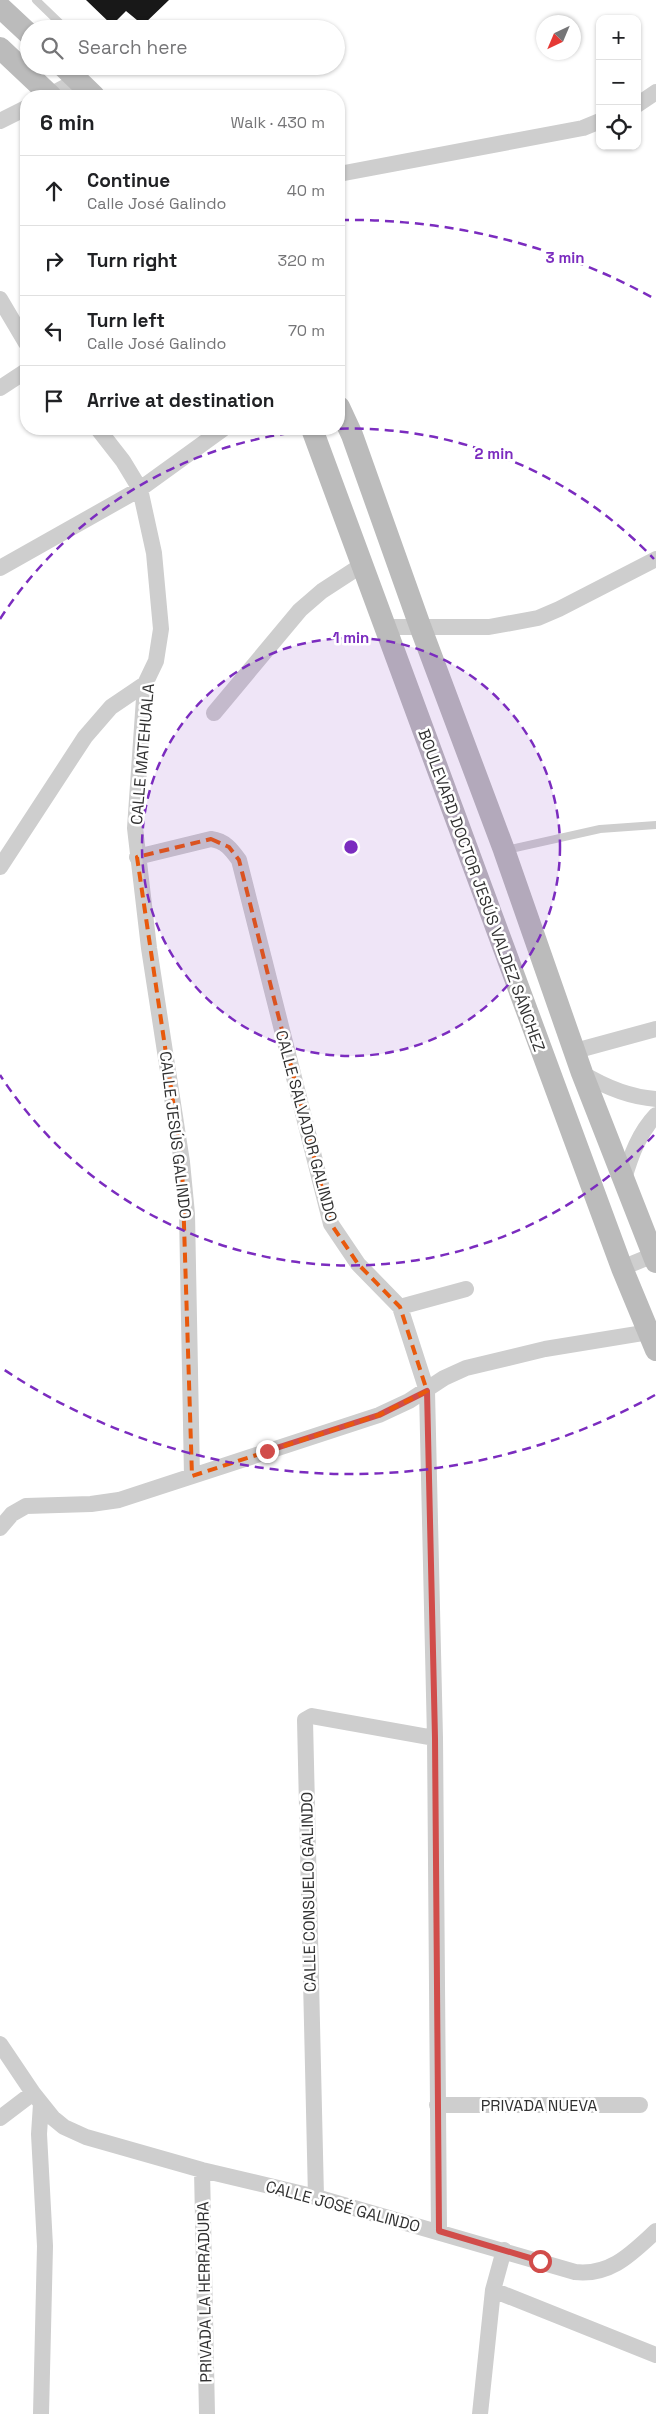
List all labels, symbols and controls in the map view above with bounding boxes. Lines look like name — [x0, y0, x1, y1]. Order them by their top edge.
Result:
north arrow — [536, 15, 581, 60]
map controls — [596, 15, 641, 150]
button: + — [596, 15, 641, 60]
search box — [20, 20, 345, 75]
icon: search — [38, 34, 66, 62]
text: Search here — [78, 35, 188, 60]
button: − — [596, 60, 641, 105]
button: locate — [596, 105, 641, 150]
text: 6 min — [40, 109, 95, 136]
text: Walk · 430 m — [230, 112, 325, 133]
text: Continue — [87, 168, 170, 193]
icon: ahead — [40, 177, 68, 205]
text: 40 m — [287, 180, 325, 201]
text: Calle José Galindo — [87, 193, 226, 214]
icon: right — [40, 247, 68, 275]
text: Turn right — [87, 248, 177, 273]
text: 3 min — [546, 248, 584, 267]
text: 320 m — [278, 250, 325, 271]
text: Turn left — [87, 308, 165, 333]
icon: left — [40, 317, 68, 345]
text: 70 m — [288, 320, 325, 341]
text: Calle José Galindo — [87, 333, 226, 354]
icon: arrive — [40, 387, 68, 415]
text: Arrive at destination — [87, 388, 275, 413]
text: 2 min — [475, 444, 513, 463]
text: 1 min — [333, 628, 369, 647]
street label: CALLE MATEHUALA — [126, 682, 159, 826]
street label: BOULEVARD DOCTOR JESÚS VALDEZ SÁNCHEZ — [413, 726, 550, 1054]
centre of rings — [342, 838, 360, 856]
street label: CALLE SALVADOR GALINDO — [271, 1028, 342, 1224]
street label: CALLE JESÚS GALINDO — [155, 1050, 196, 1220]
route end — [256, 1440, 279, 1463]
street label: CALLE CONSUELO GALINDO — [296, 1792, 321, 1992]
street label: PRIVADA NUEVA — [481, 2095, 597, 2116]
street label: CALLE JOSÉ GALINDO — [263, 2176, 422, 2237]
street label: PRIVADA LA HERRADURA — [192, 2201, 217, 2383]
route start — [529, 2250, 552, 2273]

